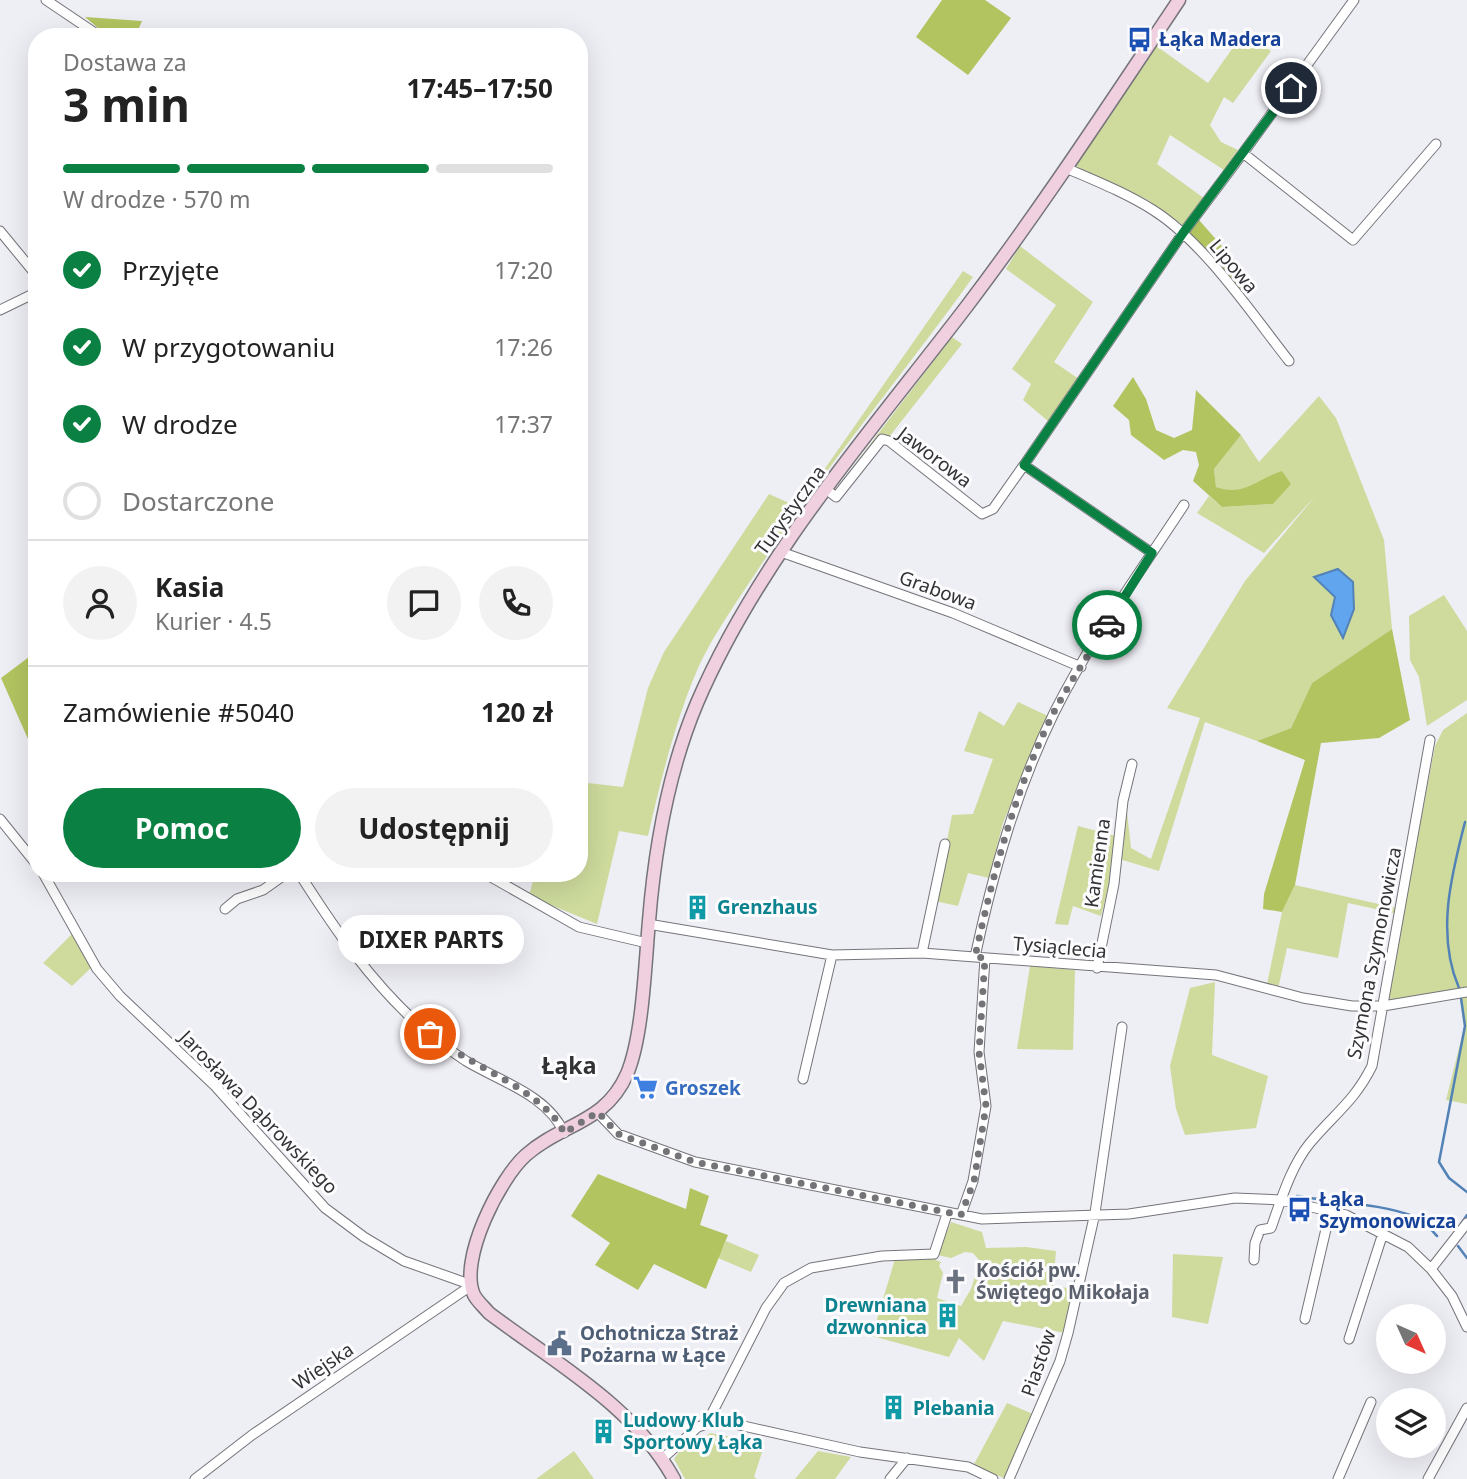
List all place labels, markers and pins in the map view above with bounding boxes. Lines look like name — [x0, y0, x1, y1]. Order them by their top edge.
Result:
bus stop icon: Łąka Madera — [1125, 25, 1153, 53]
place label: Łąka Madera — [1159, 26, 1281, 52]
pin — [1261, 58, 1321, 118]
building icon: Grenzhaus — [683, 893, 711, 921]
place label: Grenzhaus — [717, 894, 818, 920]
callout: DIXER PARTS — [337, 915, 523, 964]
pin — [400, 1004, 460, 1064]
supermarket icon: Groszek — [631, 1074, 659, 1102]
place label: Groszek — [665, 1075, 741, 1101]
place label: Łąka Szymonowicza — [1319, 1186, 1456, 1234]
bus stop icon: Łąka Szymonowicza — [1285, 1196, 1313, 1224]
place label: Kościół pw. Świętego Mikołaja — [976, 1257, 1150, 1305]
church icon: Kościół pw. Świętego Mikołaja — [942, 1267, 970, 1295]
place label: Drewniana dzwonnica — [825, 1292, 927, 1340]
building icon: Drewniana dzwonnica — [933, 1302, 961, 1330]
place label: Ochotnicza Straż Pożarna w Łące — [580, 1320, 738, 1368]
public building icon: Ochotnicza Straż Pożarna w Łące — [546, 1330, 574, 1358]
building icon: Plebania — [879, 1394, 907, 1422]
place label: Plebania — [913, 1395, 995, 1421]
place label: Ludowy Klub Sportowy Łąka — [623, 1407, 763, 1455]
building icon: Ludowy Klub Sportowy Łąka — [589, 1417, 617, 1445]

